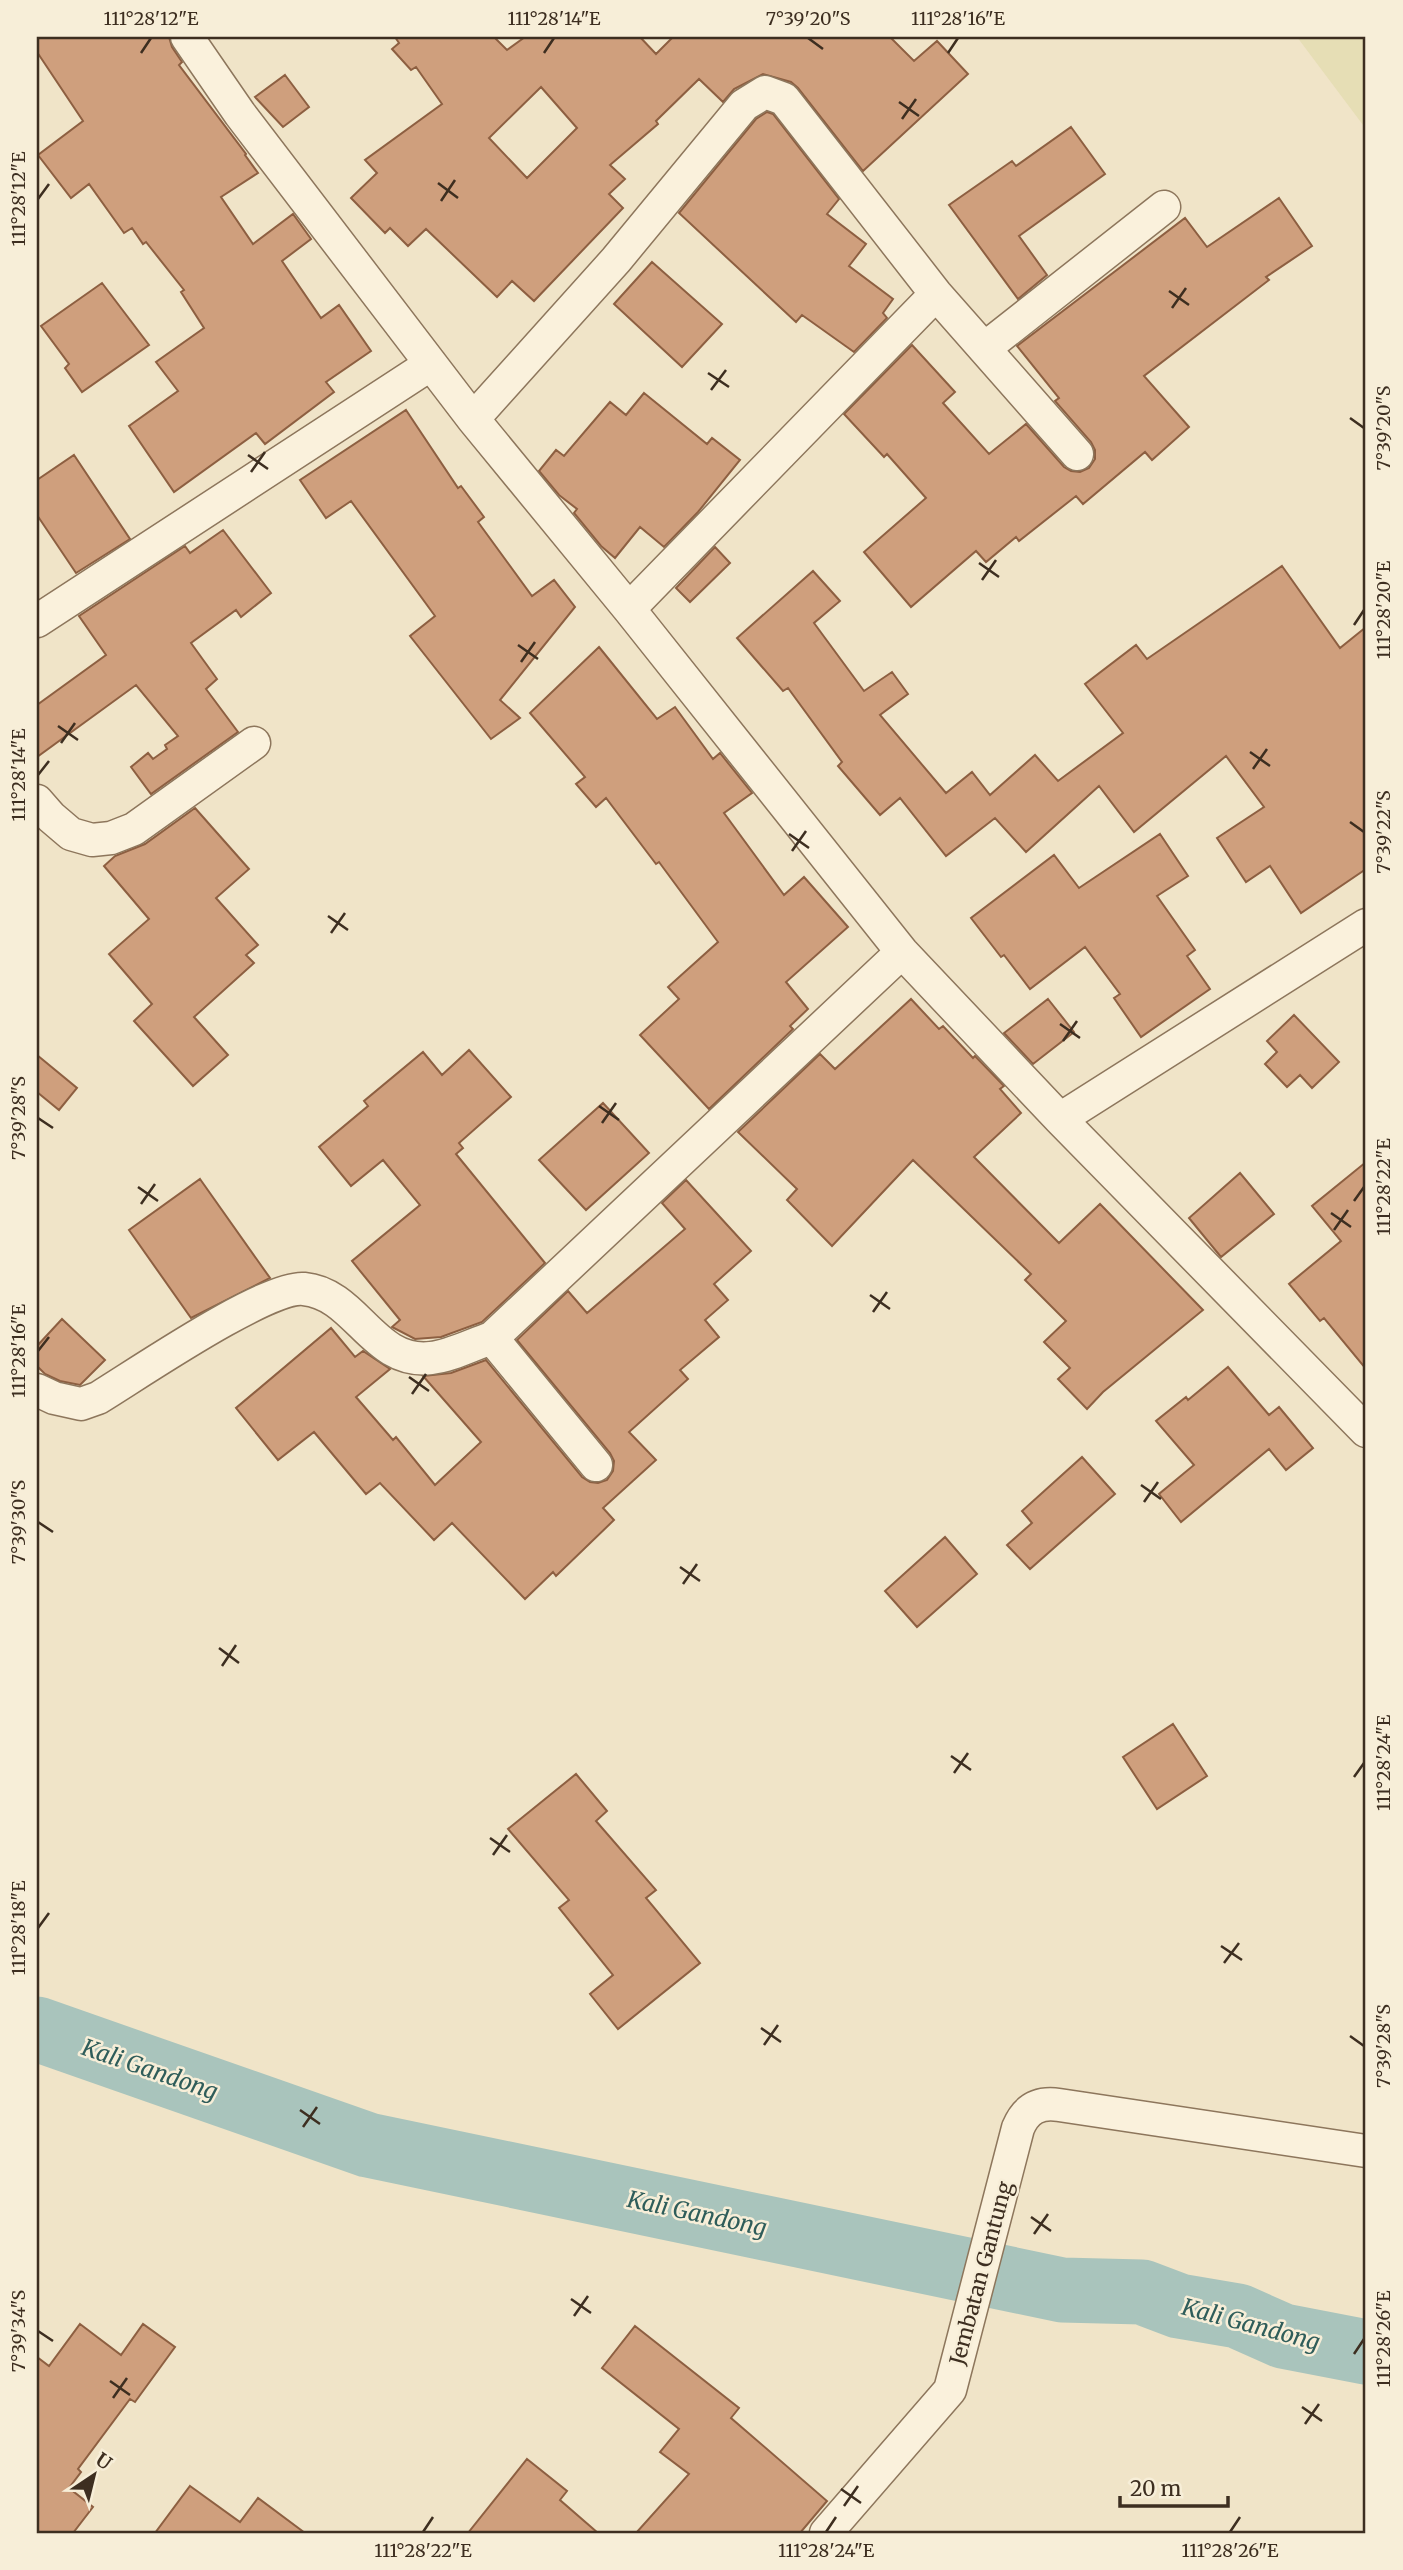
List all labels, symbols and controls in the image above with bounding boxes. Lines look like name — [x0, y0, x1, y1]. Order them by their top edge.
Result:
text: 111°28'12"E — [104, 7, 199, 30]
text: 111°28'14"E — [507, 7, 601, 30]
text: 7°39'20"S — [766, 7, 851, 30]
text: 111°28'16"E — [911, 7, 1006, 30]
text: 111°28'12"E — [7, 151, 30, 246]
text: 7°39'20"S — [1372, 385, 1395, 470]
text: 111°28'20"E — [1372, 560, 1395, 659]
text: 111°28'14"E — [7, 728, 30, 822]
text: 7°39'22"S — [1372, 790, 1395, 874]
text: 7°39'28"S — [7, 1076, 30, 1160]
text: 111°28'22"E — [1372, 1138, 1395, 1236]
text: 111°28'16"E — [7, 1303, 30, 1398]
text: 7°39'30"S — [7, 1479, 30, 1564]
text: 111°28'24"E — [1372, 1714, 1395, 1811]
text: 111°28'18"E — [7, 1880, 30, 1975]
text: 7°39'28"S — [1372, 2004, 1395, 2088]
water label: Kali Gandong — [77, 2032, 222, 2106]
street label: Jembatan Gantung — [943, 2178, 1019, 2369]
water label: Kali Gandong — [624, 2184, 769, 2242]
text: 7°39'34"S — [7, 2290, 30, 2372]
text: 111°28'26"E — [1372, 2290, 1395, 2387]
water label: Kali Gandong — [1178, 2291, 1323, 2356]
north arrow — [60, 2440, 130, 2510]
text: U — [91, 2447, 116, 2475]
scale bar — [1120, 2465, 1228, 2509]
text: 20 m — [1130, 2475, 1182, 2502]
text: 111°28'22"E — [374, 2539, 472, 2562]
text: 111°28'24"E — [778, 2539, 875, 2562]
text: 111°28'26"E — [1182, 2539, 1279, 2562]

